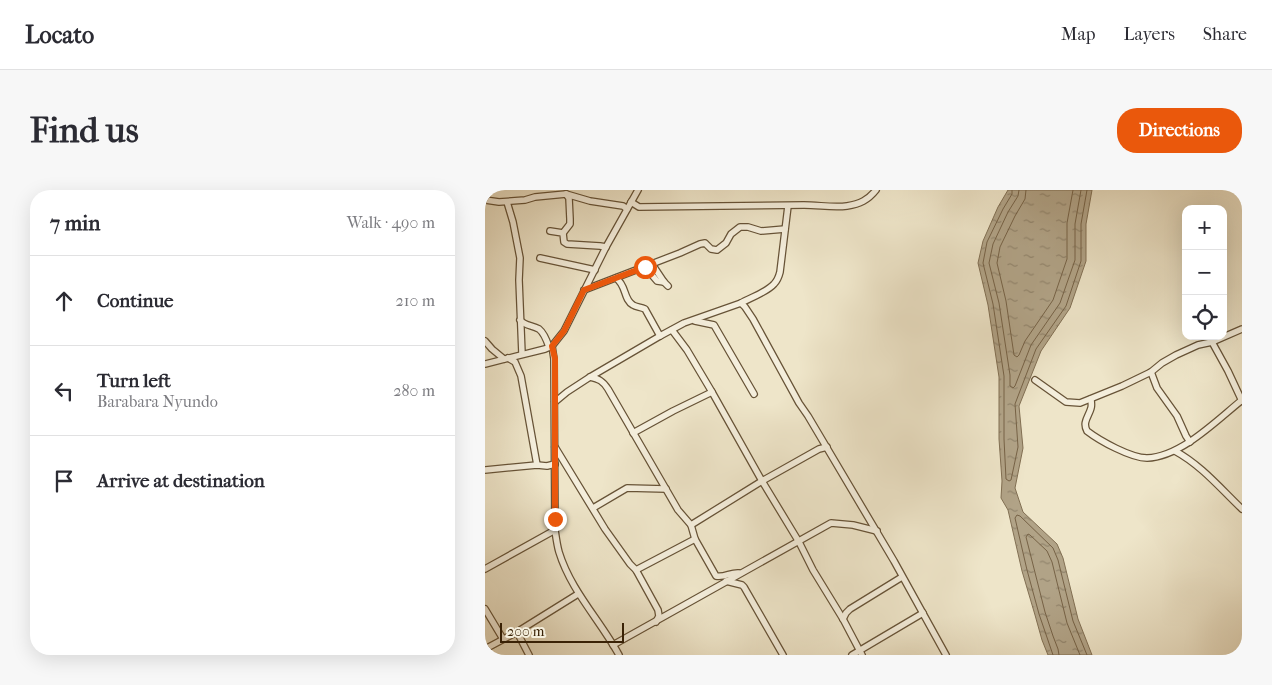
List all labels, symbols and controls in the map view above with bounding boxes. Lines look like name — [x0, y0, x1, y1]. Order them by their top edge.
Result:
text: Locato — [25, 21, 94, 49]
text: Map — [1061, 24, 1095, 45]
text: Layers — [1123, 24, 1175, 45]
text: Share — [1203, 24, 1247, 45]
button: Directions — [1117, 108, 1242, 153]
text: Find us — [30, 110, 139, 151]
map controls — [1182, 205, 1227, 340]
button: + — [1182, 205, 1227, 250]
text: 7 min — [50, 211, 101, 235]
text: Walk · 490 m — [347, 213, 435, 232]
button: − — [1182, 250, 1227, 295]
route start — [634, 256, 657, 279]
icon: ahead — [50, 287, 78, 315]
text: Continue — [97, 290, 173, 312]
text: 210 m — [396, 291, 435, 310]
button: locate — [1182, 295, 1227, 340]
text: Turn left — [97, 370, 171, 392]
icon: left — [50, 377, 78, 405]
text: 280 m — [393, 381, 435, 400]
text: Barabara Nyundo — [97, 392, 218, 411]
icon: arrive — [50, 467, 78, 495]
text: Arrive at destination — [97, 470, 265, 492]
route end — [544, 508, 567, 531]
scale bar — [500, 620, 624, 643]
text: 200 m — [507, 623, 544, 640]

